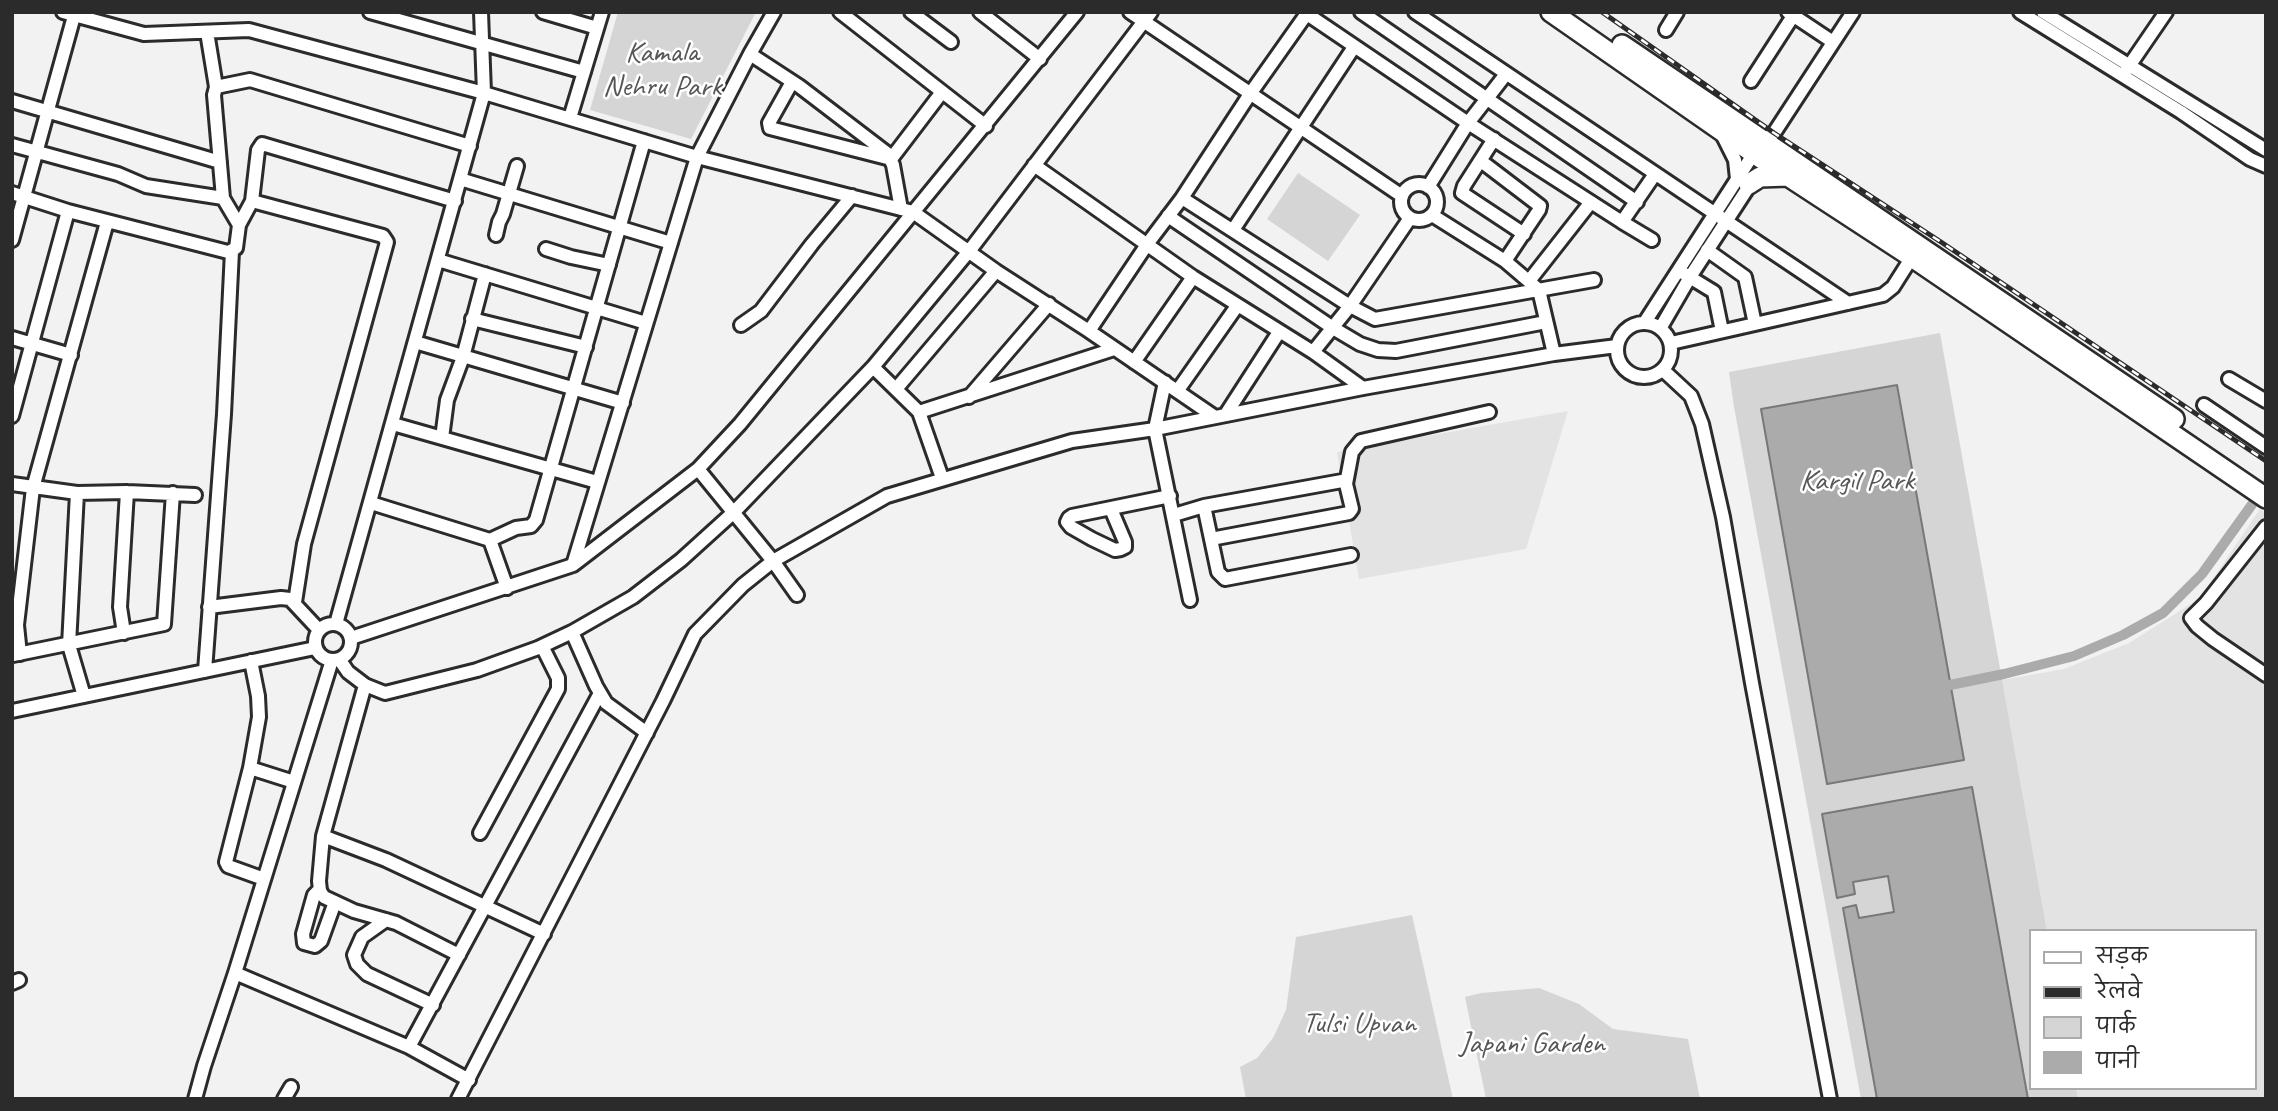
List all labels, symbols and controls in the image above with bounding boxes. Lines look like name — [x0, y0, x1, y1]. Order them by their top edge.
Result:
park label: Kamala Nehru Park — [603, 35, 721, 105]
park label: Kargil Park — [1800, 463, 1914, 499]
legend — [2030, 929, 2257, 1090]
text: सड़क — [2096, 943, 2148, 969]
text: रेलवे — [2096, 978, 2142, 1004]
park label: Tulsi Upvan — [1302, 1006, 1416, 1042]
text: पार्क — [2096, 1013, 2136, 1039]
park label: Japani Garden — [1459, 1026, 1605, 1062]
text: पानी — [2096, 1048, 2139, 1074]

